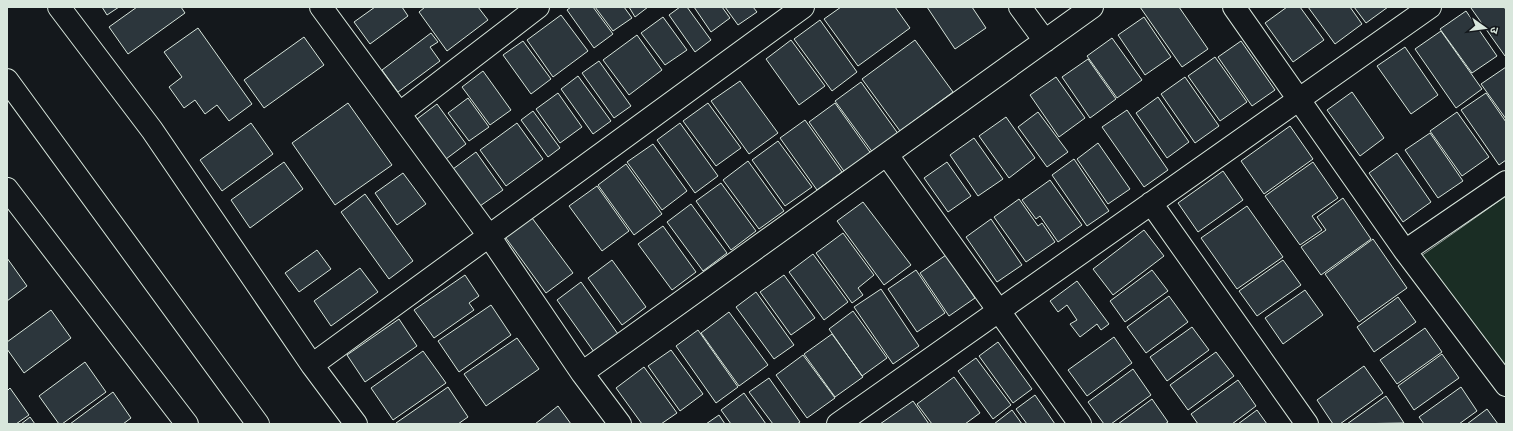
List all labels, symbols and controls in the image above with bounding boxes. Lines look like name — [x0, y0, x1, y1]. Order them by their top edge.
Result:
north arrow — [1465, 8, 1505, 48]
text: उ — [1487, 26, 1502, 36]

